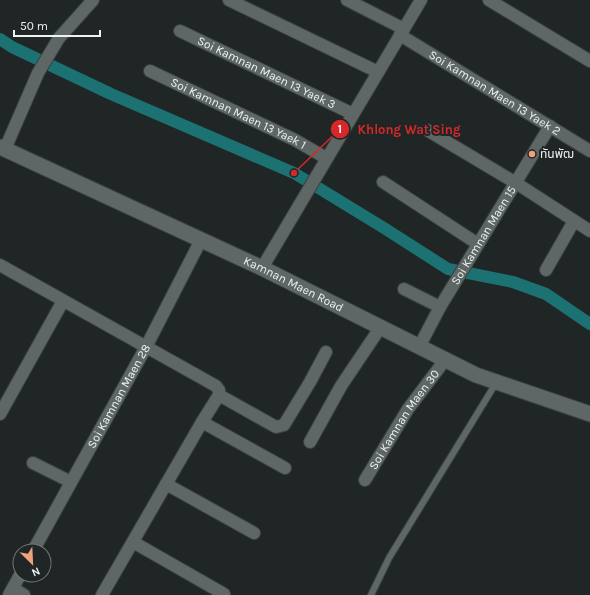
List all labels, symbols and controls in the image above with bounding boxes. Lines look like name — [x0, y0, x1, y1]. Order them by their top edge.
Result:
scale bar — [14, 12, 100, 38]
text: 50 m — [20, 19, 48, 33]
street label: Soi Kamnan Maen 13 Yaek 3 — [195, 33, 338, 112]
street label: Soi Kamnan Maen 13 Yaek 2 — [426, 47, 563, 138]
street label: Soi Kamnan Maen 13 Yaek 1 — [168, 75, 309, 152]
callout: Khlong Wat Sing — [330, 117, 469, 142]
text: 1 — [338, 122, 342, 136]
text: Khlong Wat Sing — [358, 122, 461, 137]
place label: ทันพัฒ — [540, 147, 574, 161]
marker: ทันพัฒ — [527, 149, 537, 159]
street label: Soi Kamnan Maen 15 — [448, 183, 519, 287]
street label: Kamnan Maen Road — [241, 253, 346, 315]
street label: Soi Kamnan Maen 28 — [84, 342, 153, 451]
street label: Soi Kamnan Maen 30 — [366, 367, 442, 472]
north arrow — [12, 543, 52, 583]
text: N — [30, 564, 42, 579]

